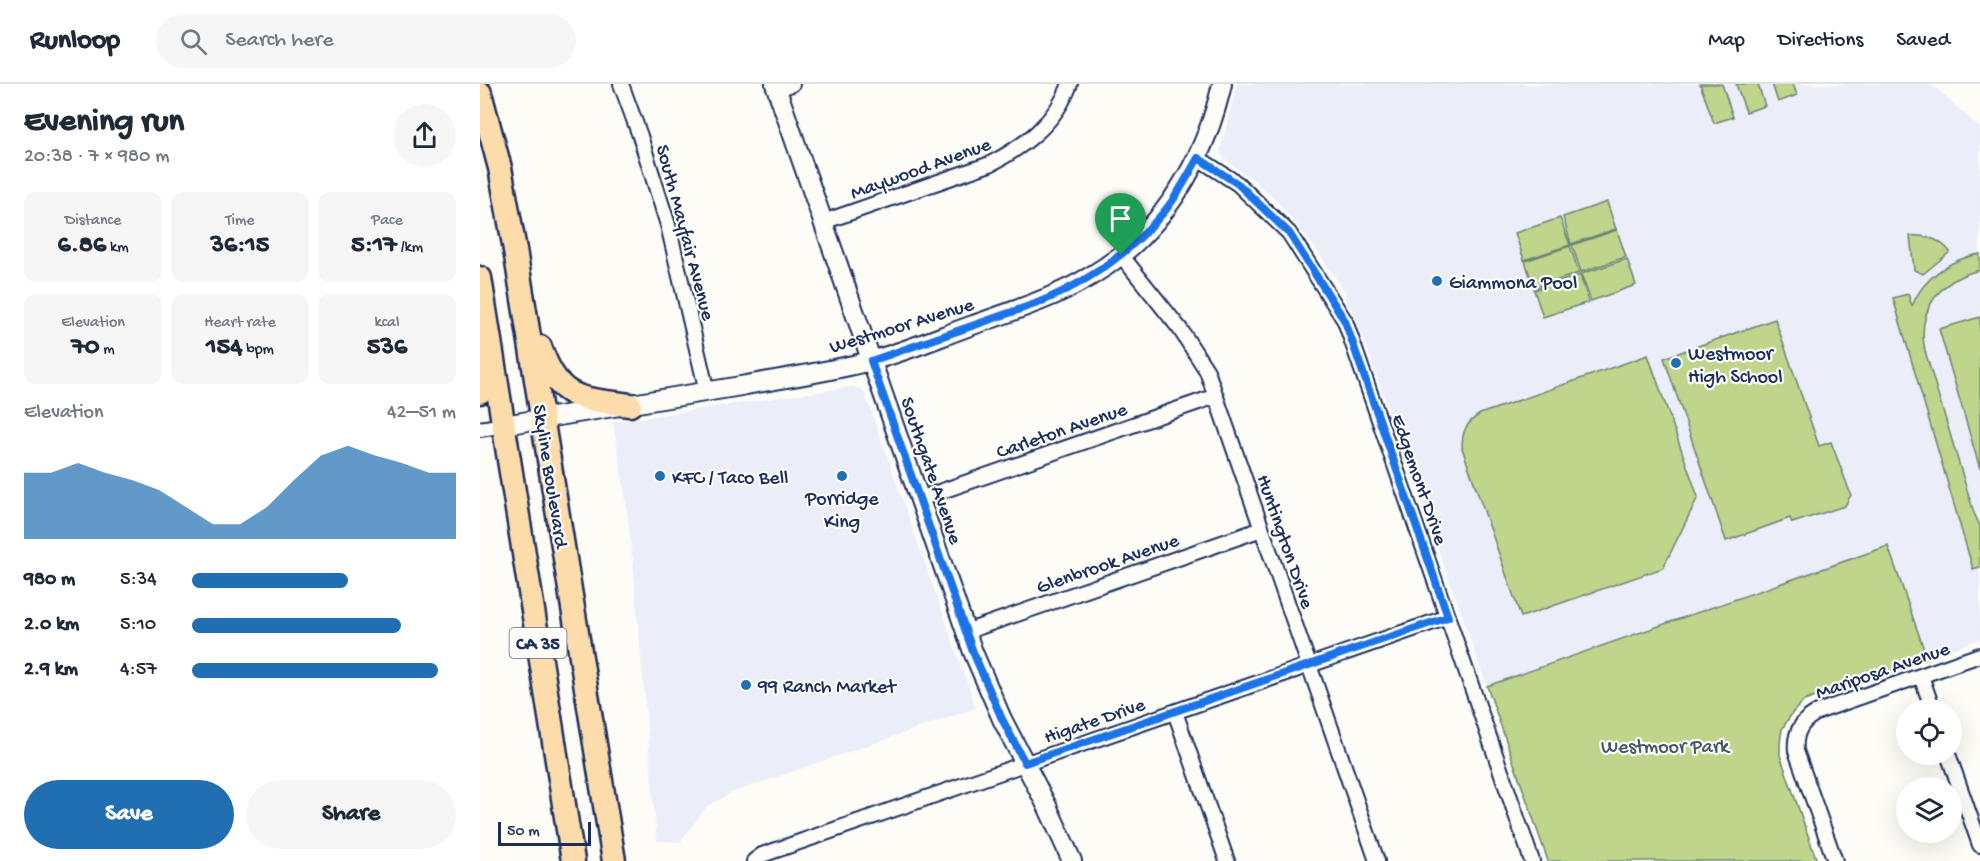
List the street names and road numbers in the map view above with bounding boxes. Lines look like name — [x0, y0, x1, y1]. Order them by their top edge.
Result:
street label: Maywood Avenue — [848, 134, 995, 206]
street label: South Mayfair Avenue — [649, 142, 718, 324]
street label: Westmoor Avenue — [827, 294, 978, 360]
street label: Southgate Avenue — [894, 395, 966, 548]
street label: Carleton Avenue — [994, 399, 1131, 465]
street label: Skyline Boulevard — [526, 403, 572, 552]
street label: Edgemont Drive — [1385, 412, 1451, 549]
street label: Huntington Drive — [1250, 472, 1318, 613]
street label: Glenbrook Avenue — [1034, 530, 1183, 600]
road number: CA 35 — [509, 628, 566, 658]
street label: Mariposa Avenue — [1813, 638, 1954, 706]
street label: Higate Drive — [1042, 694, 1149, 750]

